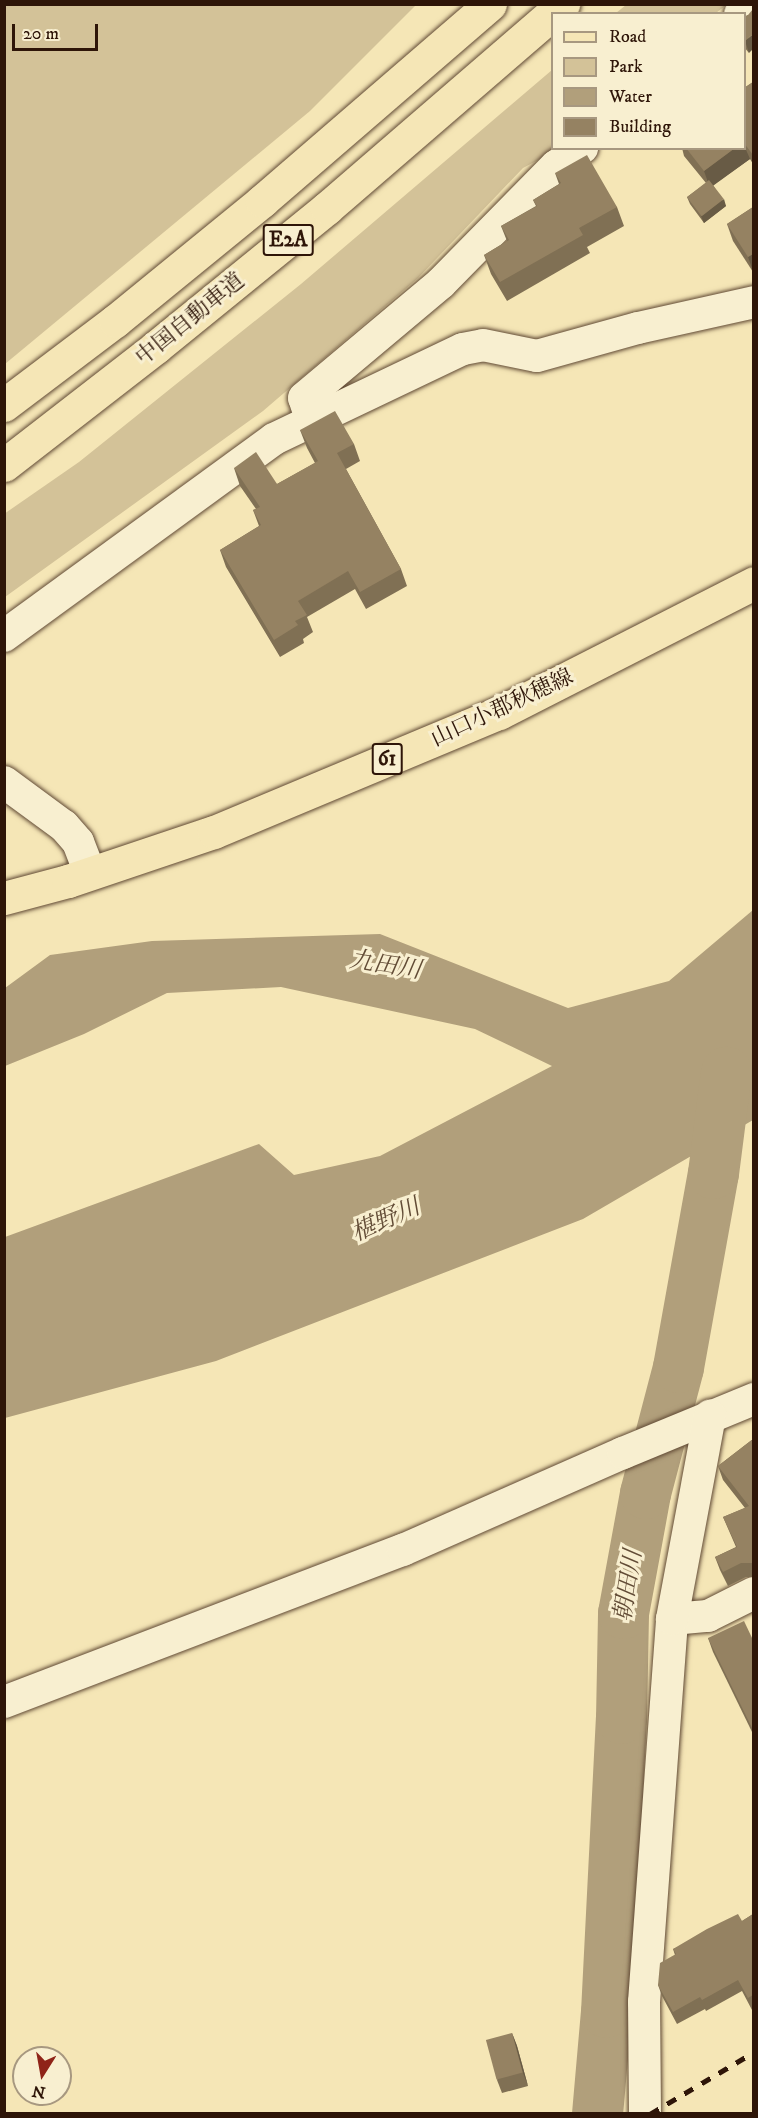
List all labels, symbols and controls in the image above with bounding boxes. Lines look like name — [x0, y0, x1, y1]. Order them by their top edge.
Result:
scale bar — [15, 12, 100, 50]
legend — [551, 12, 746, 150]
text: 20 m — [23, 23, 59, 45]
text: Road — [609, 26, 646, 48]
text: Park — [609, 56, 643, 78]
text: Water — [609, 86, 652, 108]
text: Building — [609, 116, 671, 138]
road number: E2A — [262, 222, 314, 258]
street label: 中国自動車道 — [130, 267, 250, 371]
street label: 山口小郡秋穂線 — [427, 663, 577, 753]
road number: 61 — [370, 741, 404, 777]
water label: 九田川 — [347, 946, 423, 986]
water label: 椹野川 — [347, 1193, 425, 1249]
water label: 朝田川 — [609, 1548, 649, 1624]
north arrow — [12, 2046, 72, 2106]
text: N — [31, 2081, 47, 2103]

